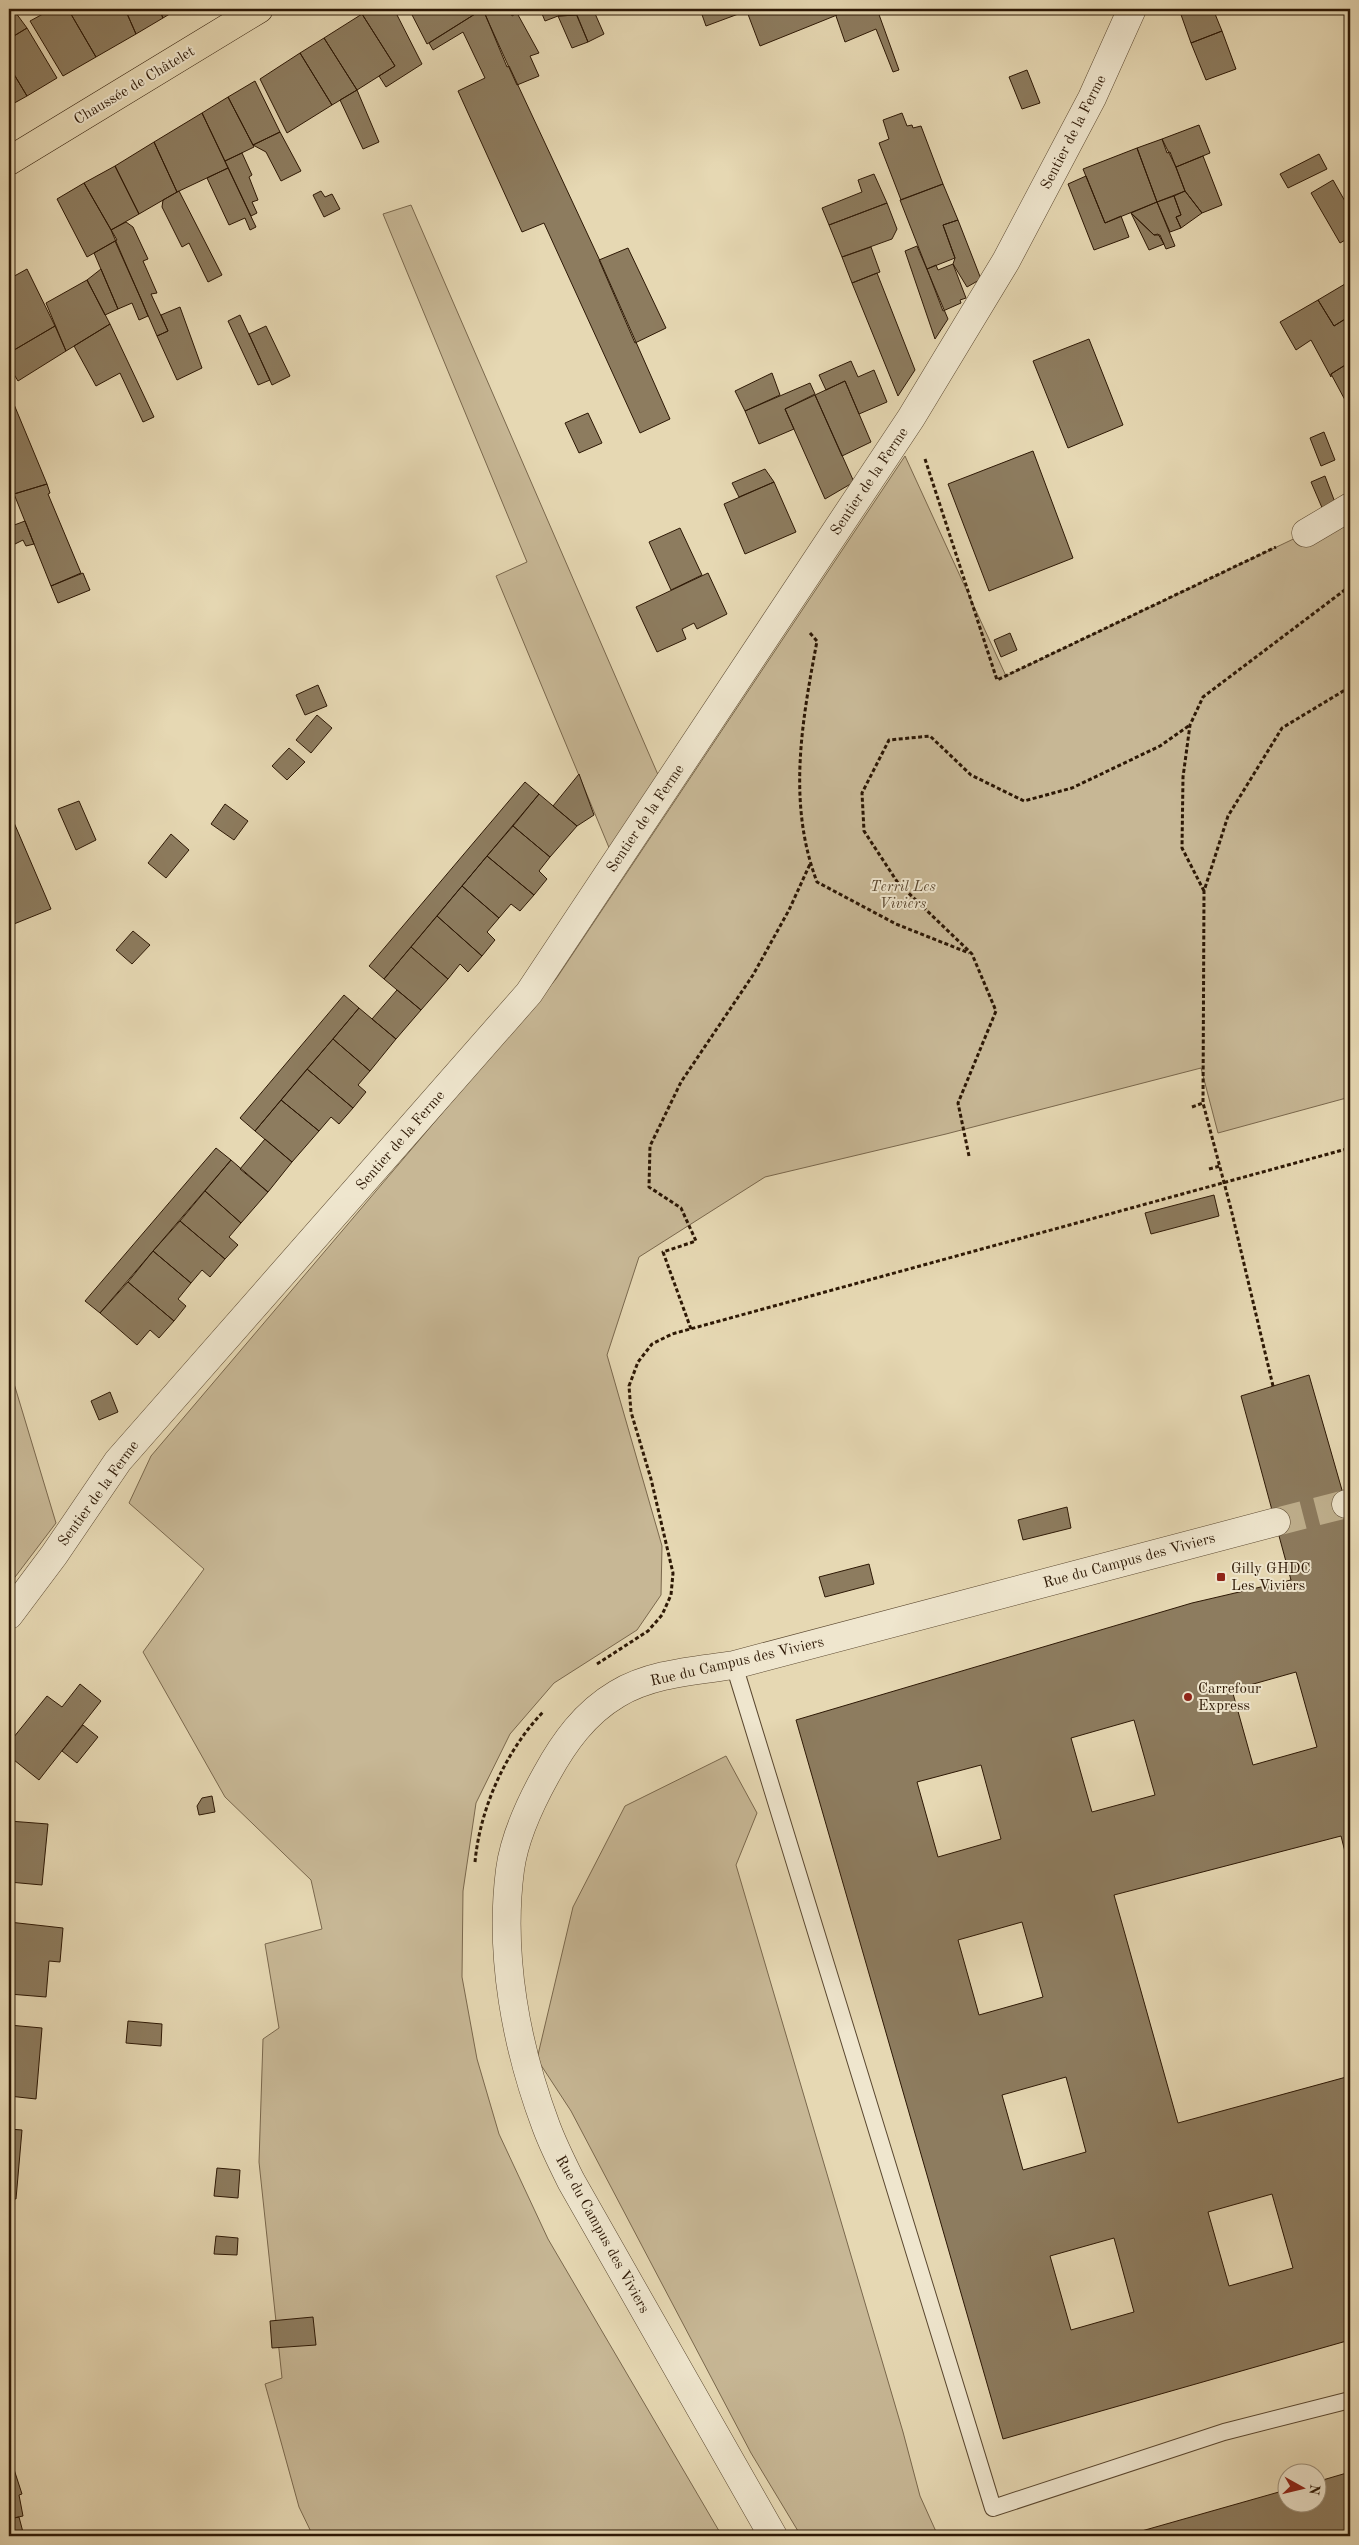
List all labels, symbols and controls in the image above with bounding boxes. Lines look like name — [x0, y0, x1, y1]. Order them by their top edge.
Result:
street label: Chaussée de Châtelet — [72, 44, 198, 128]
street label: Sentier de la Ferme — [1039, 73, 1110, 192]
street label: Sentier de la Ferme — [829, 425, 912, 538]
street label: Sentier de la Ferme — [605, 762, 688, 875]
park label: Terril Les Viviers — [870, 880, 936, 912]
street label: Sentier de la Ferme — [354, 1088, 448, 1194]
street label: Sentier de la Ferme — [56, 1438, 142, 1549]
street label: Rue du Campus des Viviers — [1042, 1531, 1217, 1592]
place label: Gilly GHDC Les Viviers — [1231, 1562, 1310, 1594]
marker: Gilly GHDC Les Viviers — [1215, 1571, 1227, 1583]
street label: Rue du Campus des Viviers — [649, 1635, 826, 1690]
place label: Carrefour Express — [1198, 1682, 1261, 1714]
marker: Carrefour Express — [1182, 1691, 1194, 1703]
street label: Rue du Campus des Viviers — [552, 2153, 651, 2316]
north arrow — [1276, 2462, 1326, 2512]
text: N — [1306, 2483, 1322, 2496]

